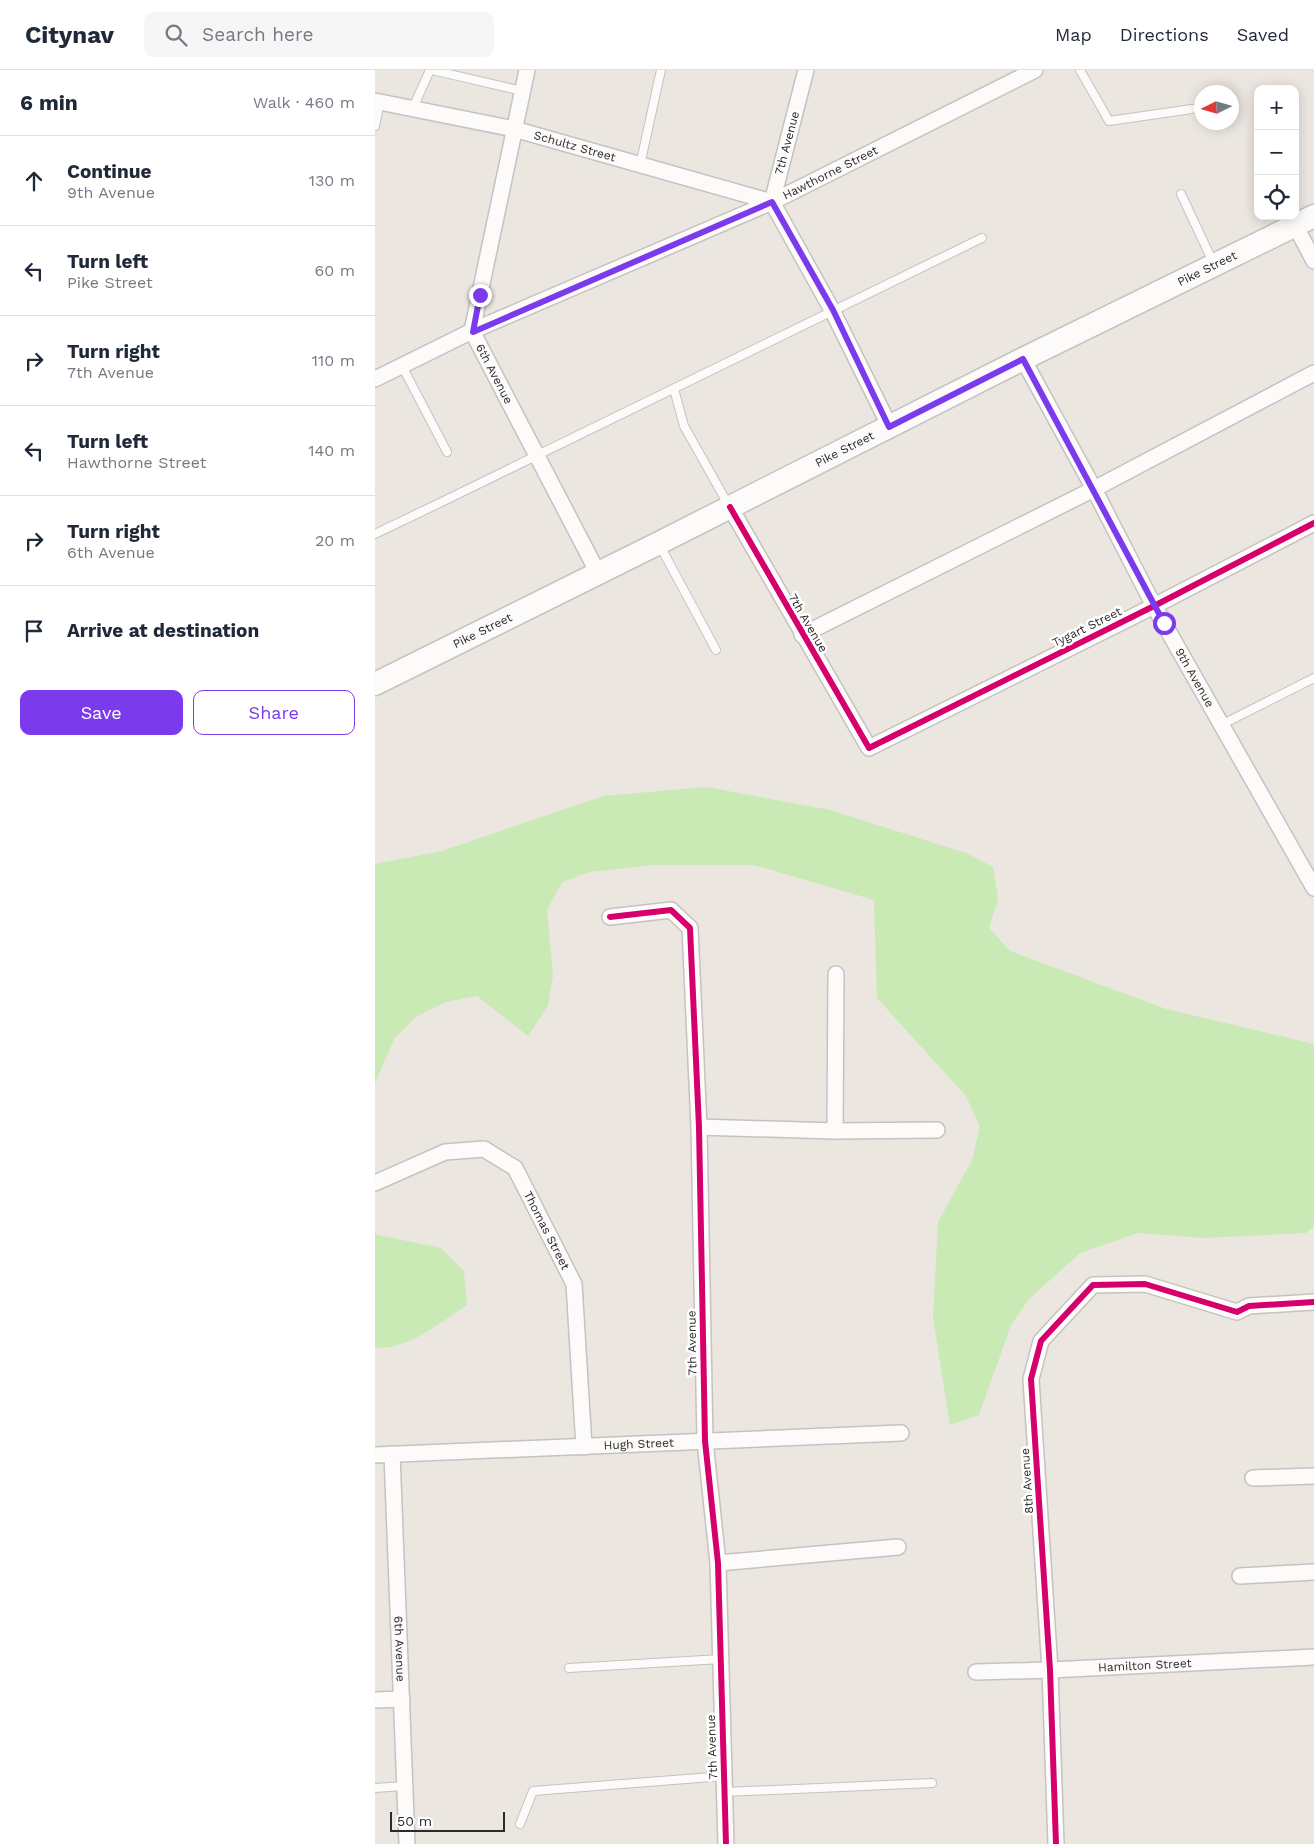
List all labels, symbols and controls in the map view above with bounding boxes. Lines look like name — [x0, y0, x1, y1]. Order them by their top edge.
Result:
search box — [144, 12, 494, 57]
text: Citynav — [25, 21, 114, 49]
icon: search — [162, 21, 190, 49]
text: Search here — [202, 23, 313, 46]
text: Map — [1055, 24, 1092, 45]
text: Directions — [1120, 24, 1209, 45]
text: Saved — [1237, 24, 1289, 45]
north arrow — [1194, 85, 1239, 130]
map controls — [1254, 85, 1299, 220]
button: + — [1254, 85, 1299, 130]
text: 6 min — [20, 90, 78, 115]
text: Walk · 460 m — [253, 93, 355, 112]
street label: 7th Avenue — [772, 110, 802, 176]
street label: Schultz Street — [532, 128, 617, 164]
button: − — [1254, 130, 1299, 175]
street label: Hawthorne Street — [780, 143, 880, 202]
text: Continue — [67, 160, 151, 183]
icon: ahead — [20, 167, 48, 195]
text: 130 m — [309, 171, 355, 190]
button: locate — [1254, 175, 1299, 220]
text: 9th Avenue — [67, 183, 155, 202]
street label: Pike Street — [1175, 248, 1239, 289]
text: Turn left — [67, 250, 148, 273]
icon: left — [20, 257, 48, 285]
text: 60 m — [315, 261, 355, 280]
text: Pike Street — [67, 273, 153, 292]
route end — [469, 284, 492, 307]
text: Turn right — [67, 340, 160, 363]
street label: 6th Avenue — [473, 341, 516, 406]
icon: right — [20, 347, 48, 375]
text: 110 m — [312, 351, 355, 370]
text: 7th Avenue — [67, 363, 154, 382]
street label: Pike Street — [813, 428, 876, 470]
text: Turn left — [67, 430, 148, 453]
icon: left — [20, 437, 48, 465]
text: 140 m — [308, 441, 355, 460]
text: Hawthorne Street — [67, 453, 206, 472]
text: Turn right — [67, 520, 160, 543]
icon: right — [20, 527, 48, 555]
text: 20 m — [315, 531, 355, 550]
text: 6th Avenue — [67, 543, 155, 562]
street label: 7th Avenue — [786, 591, 830, 655]
street label: Tygart Street — [1050, 604, 1124, 650]
street label: Pike Street — [451, 610, 514, 651]
route start — [1153, 612, 1176, 635]
icon: arrive — [20, 617, 48, 645]
text: Arrive at destination — [67, 619, 259, 642]
street label: 9th Avenue — [1172, 646, 1217, 710]
button: Save — [20, 690, 183, 735]
button: Share — [193, 690, 355, 735]
street label: Thomas Street — [521, 1189, 573, 1272]
street label: 7th Avenue — [684, 1310, 700, 1376]
street label: Hugh Street — [603, 1436, 674, 1452]
street label: 8th Avenue — [1018, 1448, 1036, 1514]
street label: 6th Avenue — [391, 1616, 408, 1682]
street label: Hamilton Street — [1098, 1656, 1192, 1675]
street label: 7th Avenue — [704, 1714, 720, 1780]
scale bar — [390, 1809, 505, 1832]
text: 50 m — [397, 1813, 432, 1829]

